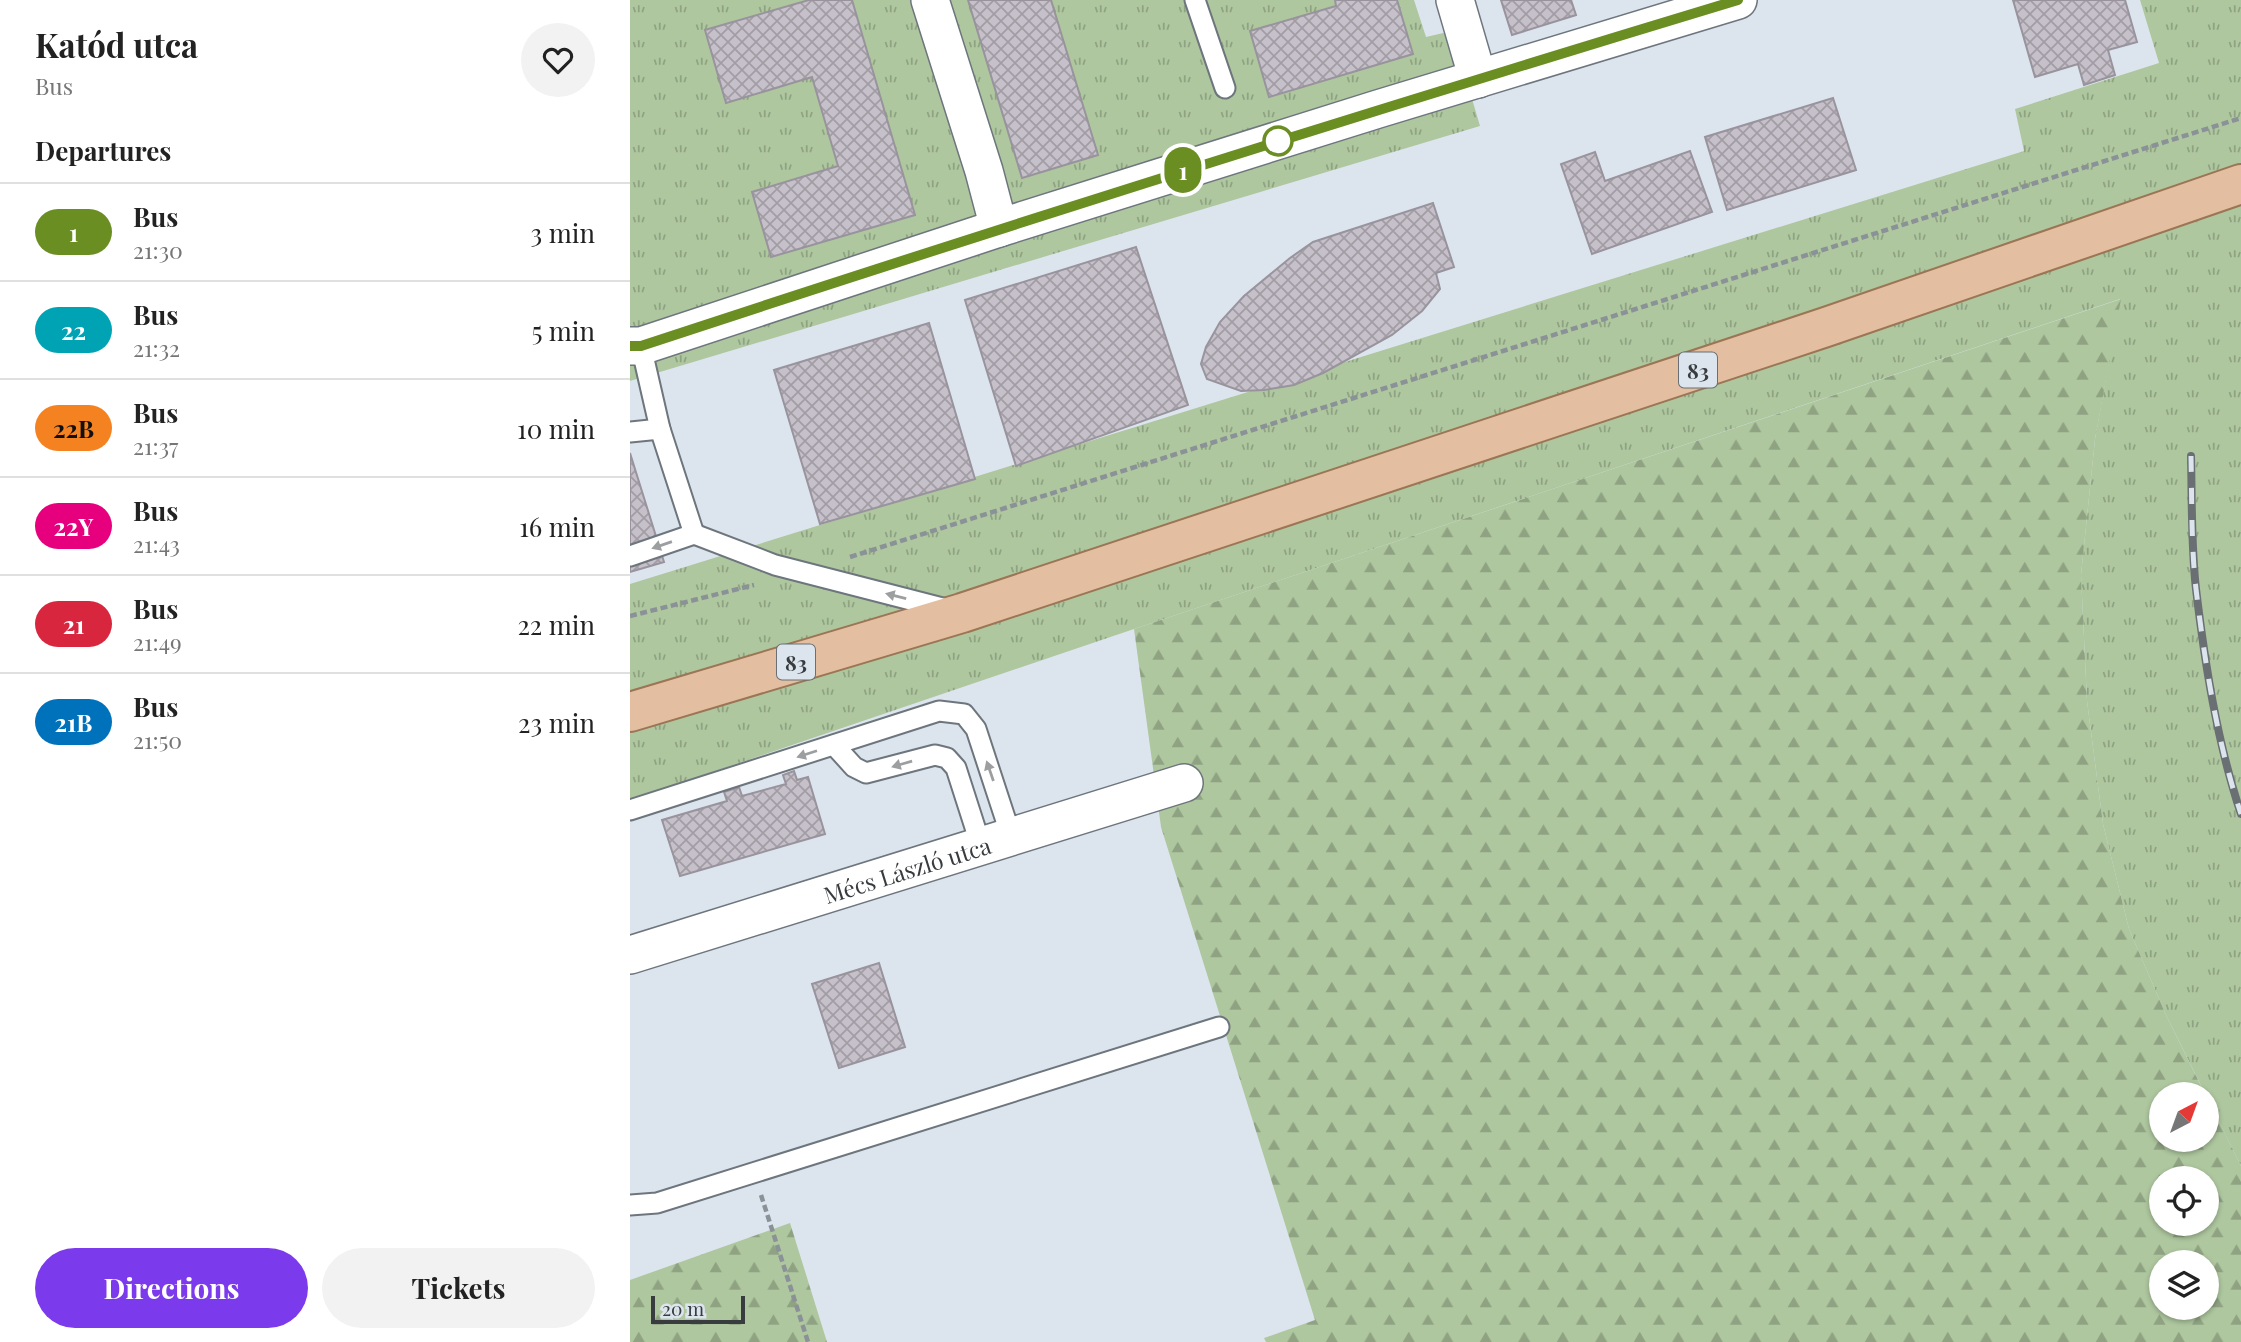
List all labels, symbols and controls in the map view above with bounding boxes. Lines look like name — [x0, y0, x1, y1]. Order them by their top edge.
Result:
text: Katód utca — [35, 22, 198, 66]
button: heart — [521, 23, 595, 97]
text: Bus — [35, 70, 73, 101]
unlabelled marker — [1263, 126, 1293, 156]
text: Departures — [35, 133, 171, 168]
line badge: 1 — [1160, 147, 1206, 193]
text: 1 — [1178, 154, 1188, 186]
text: Bus — [133, 199, 178, 234]
text: 3 min — [531, 215, 595, 250]
text: 1 — [69, 216, 78, 248]
text: 21:30 — [133, 234, 183, 265]
text: Bus — [133, 297, 178, 332]
text: 5 min — [532, 313, 595, 348]
text: 22 — [61, 314, 86, 346]
text: 21:32 — [133, 332, 180, 363]
road number: 83 — [1679, 352, 1717, 388]
text: Bus — [133, 395, 178, 430]
text: 10 min — [517, 411, 595, 446]
text: 22B — [53, 412, 94, 444]
text: 21:37 — [133, 430, 178, 461]
text: Bus — [133, 493, 178, 528]
text: 16 min — [519, 509, 595, 544]
text: 22Y — [53, 510, 94, 542]
text: 21:43 — [133, 528, 180, 559]
one-way arrow — [651, 540, 672, 551]
one-way arrow — [885, 590, 907, 601]
text: Bus — [133, 591, 178, 626]
text: 22 min — [517, 607, 595, 642]
text: 21 — [63, 608, 84, 640]
text: 21:49 — [133, 626, 182, 657]
road number: 83 — [777, 644, 815, 680]
text: Bus — [133, 689, 178, 724]
text: 23 min — [518, 705, 595, 740]
text: 21B — [55, 706, 92, 738]
text: 21:50 — [133, 724, 182, 755]
one-way arrow — [796, 749, 817, 760]
one-way arrow — [891, 760, 912, 770]
one-way arrow — [984, 760, 995, 781]
street label: Mécs László utca — [819, 828, 995, 910]
north arrow — [2149, 1082, 2219, 1152]
map controls — [2149, 1082, 2219, 1320]
button: locate — [2149, 1166, 2219, 1236]
button: Directions — [35, 1248, 308, 1328]
button: Tickets — [322, 1248, 595, 1328]
button: layers — [2149, 1250, 2219, 1320]
scale bar — [651, 1293, 746, 1325]
text: 20 m — [662, 1295, 704, 1321]

